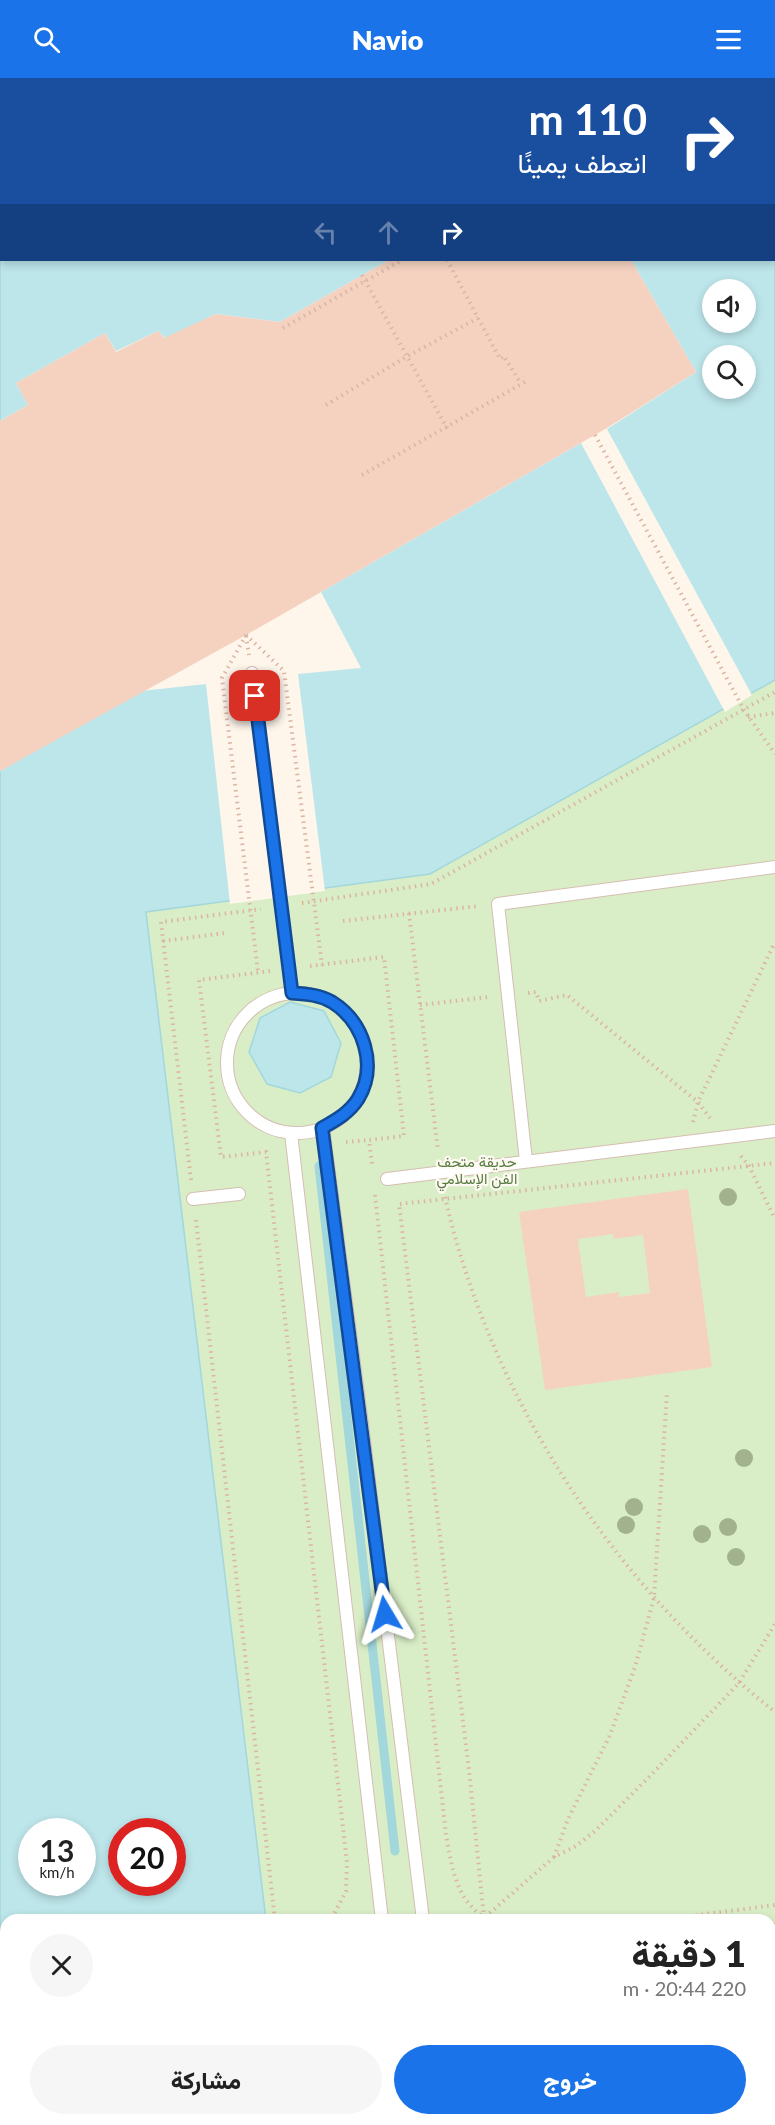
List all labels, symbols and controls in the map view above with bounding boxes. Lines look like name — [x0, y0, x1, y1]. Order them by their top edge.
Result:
icon: search — [30, 23, 63, 56]
text: Navio — [352, 23, 423, 56]
icon: menu — [712, 23, 745, 56]
text: 110 m — [529, 94, 647, 144]
icon: right — [668, 102, 746, 180]
text: انعطف يمينًا — [518, 146, 647, 179]
icon: left — [309, 216, 342, 249]
icon: ahead — [372, 216, 405, 249]
icon: right — [435, 216, 468, 249]
map controls — [702, 279, 756, 399]
button: sound — [702, 279, 756, 333]
button: search — [702, 345, 756, 399]
pin — [229, 670, 280, 721]
icon: arrive — [238, 679, 271, 712]
park label: حديقة متحف الفن الإسلامي — [437, 1152, 517, 1192]
position arrow — [353, 1582, 417, 1646]
speed limit sign: 20 — [108, 1818, 186, 1896]
text: 13 — [40, 1832, 74, 1868]
text: km/h — [39, 1863, 75, 1881]
text: 1 دقيقة — [632, 1931, 746, 1975]
button: close — [30, 1934, 93, 1997]
text: 220 m · 20:44 — [623, 1976, 746, 2000]
button: مشاركة — [30, 2045, 382, 2114]
button: خروج — [394, 2045, 746, 2114]

